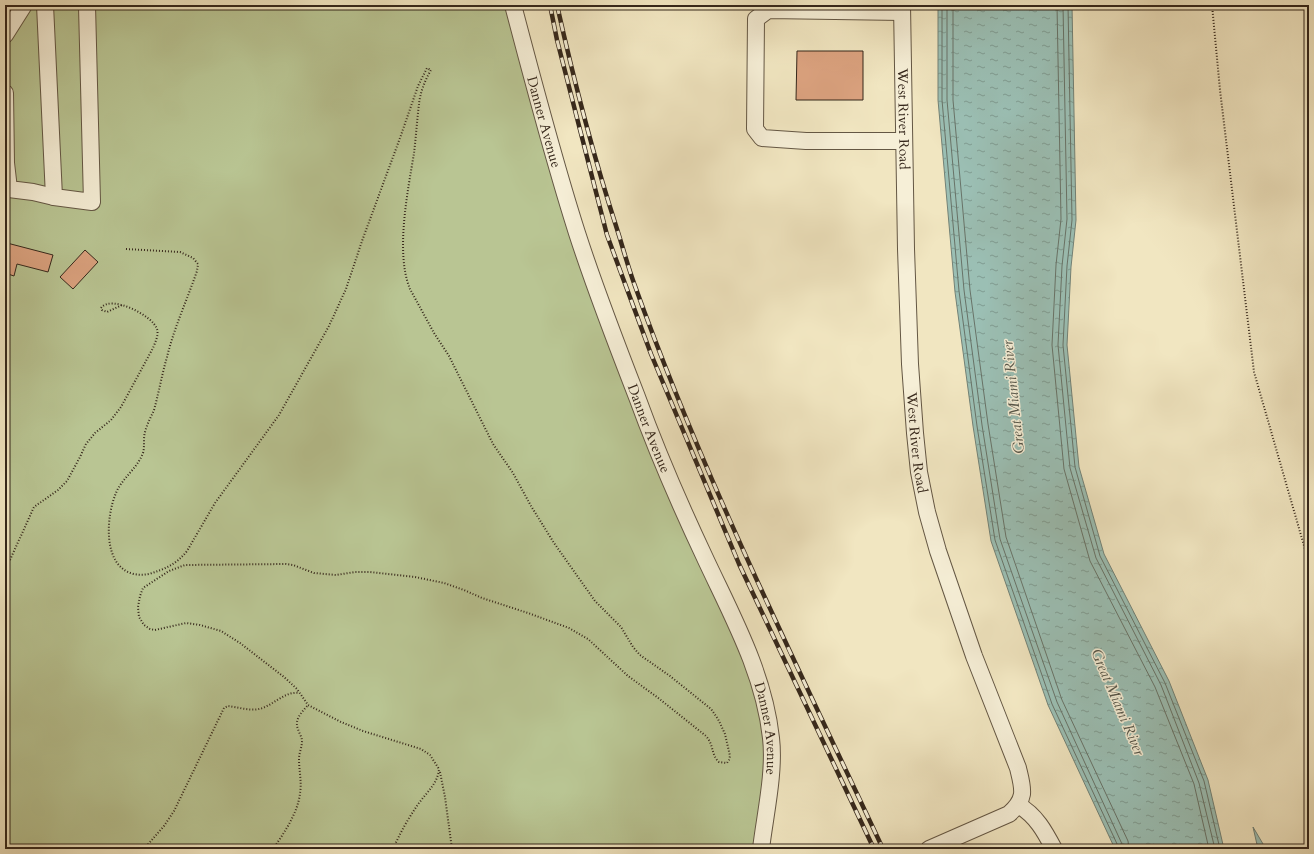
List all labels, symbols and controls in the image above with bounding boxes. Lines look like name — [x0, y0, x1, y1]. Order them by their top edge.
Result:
street label: West River Road — [893, 67, 914, 170]
street label: Danner Avenue — [522, 74, 566, 170]
water label: Great Miami River — [997, 338, 1029, 455]
street label: Danner Avenue — [623, 381, 675, 476]
street label: West River Road — [902, 390, 932, 495]
water label: Great Miami River — [1087, 646, 1150, 759]
street label: Danner Avenue — [749, 680, 781, 775]

